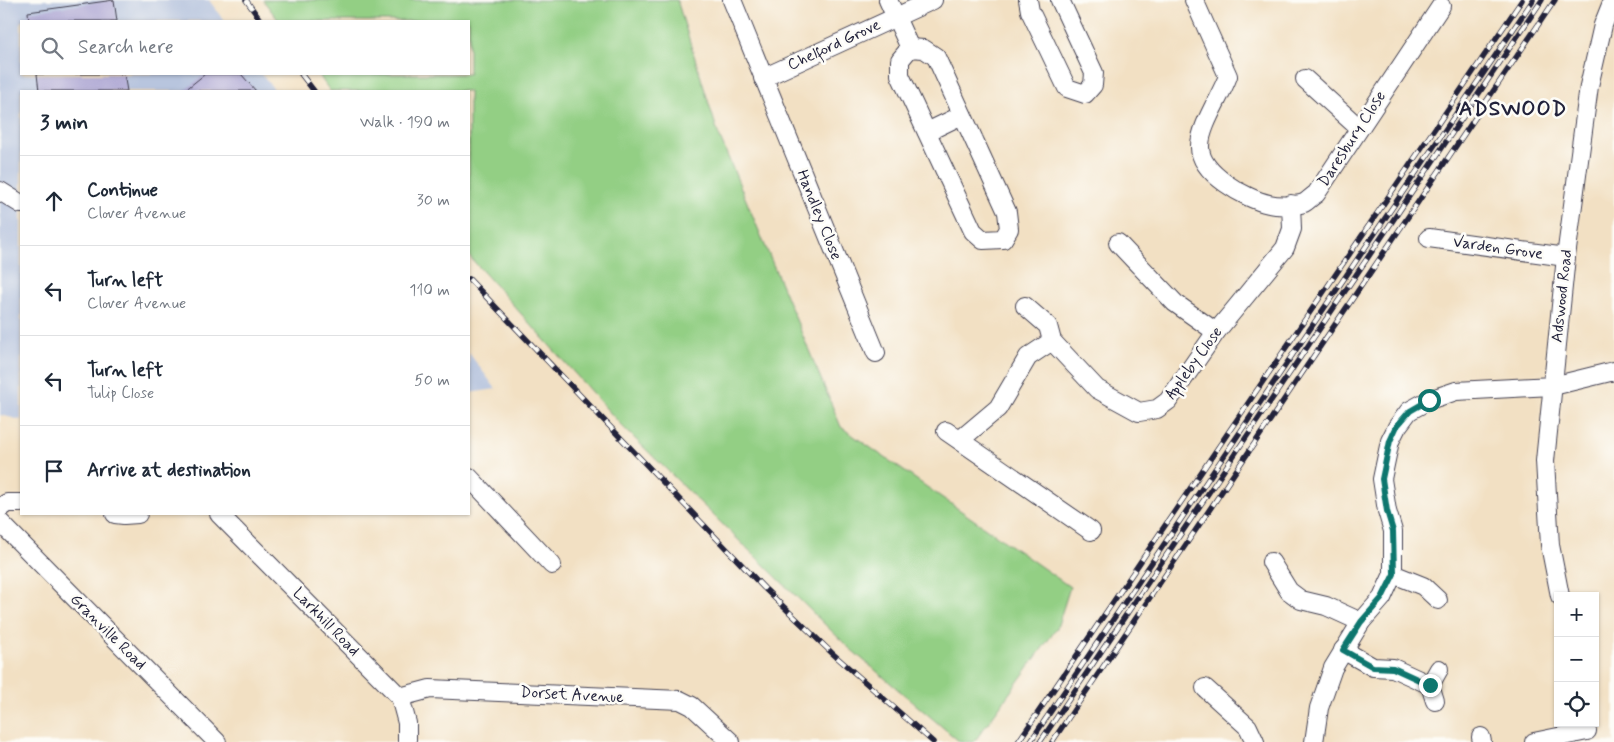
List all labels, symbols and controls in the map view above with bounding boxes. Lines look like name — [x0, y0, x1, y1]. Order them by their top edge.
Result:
street label: Chelford Grove — [784, 14, 885, 78]
search box — [20, 20, 470, 75]
icon: search — [38, 34, 66, 62]
text: Search here — [78, 35, 174, 60]
street label: Daresbury Close — [1313, 87, 1391, 191]
district label: ADSWOOD — [1459, 95, 1567, 123]
text: 3 min — [40, 109, 88, 137]
text: Walk · 190 m — [360, 112, 450, 133]
street label: Handley Close — [791, 167, 847, 263]
text: Continue — [87, 178, 158, 203]
icon: ahead — [40, 187, 68, 215]
text: 30 m — [417, 190, 450, 211]
text: Clover Avenue — [87, 203, 186, 224]
street label: Varden Grove — [1452, 231, 1545, 265]
street label: Adswood Road — [1547, 248, 1577, 344]
text: Turn left — [87, 268, 163, 293]
icon: left — [40, 277, 68, 305]
text: 110 m — [409, 280, 450, 301]
text: Clover Avenue — [87, 293, 186, 314]
street label: Appleby Close — [1161, 322, 1228, 404]
text: Turn left — [87, 358, 163, 383]
icon: left — [40, 367, 68, 395]
text: 50 m — [414, 370, 450, 391]
text: Tulip Close — [87, 383, 154, 404]
route start — [1418, 389, 1441, 412]
icon: arrive — [40, 457, 68, 485]
text: Arrive at destination — [87, 458, 251, 483]
street label: Larkhill Road — [288, 583, 364, 661]
street label: Granville Road — [65, 589, 151, 675]
map controls — [1554, 592, 1599, 727]
button: + — [1554, 592, 1599, 637]
button: − — [1554, 637, 1599, 682]
route end — [1419, 674, 1442, 697]
street label: Dorset Avenue — [520, 682, 625, 708]
button: locate — [1554, 682, 1599, 727]

